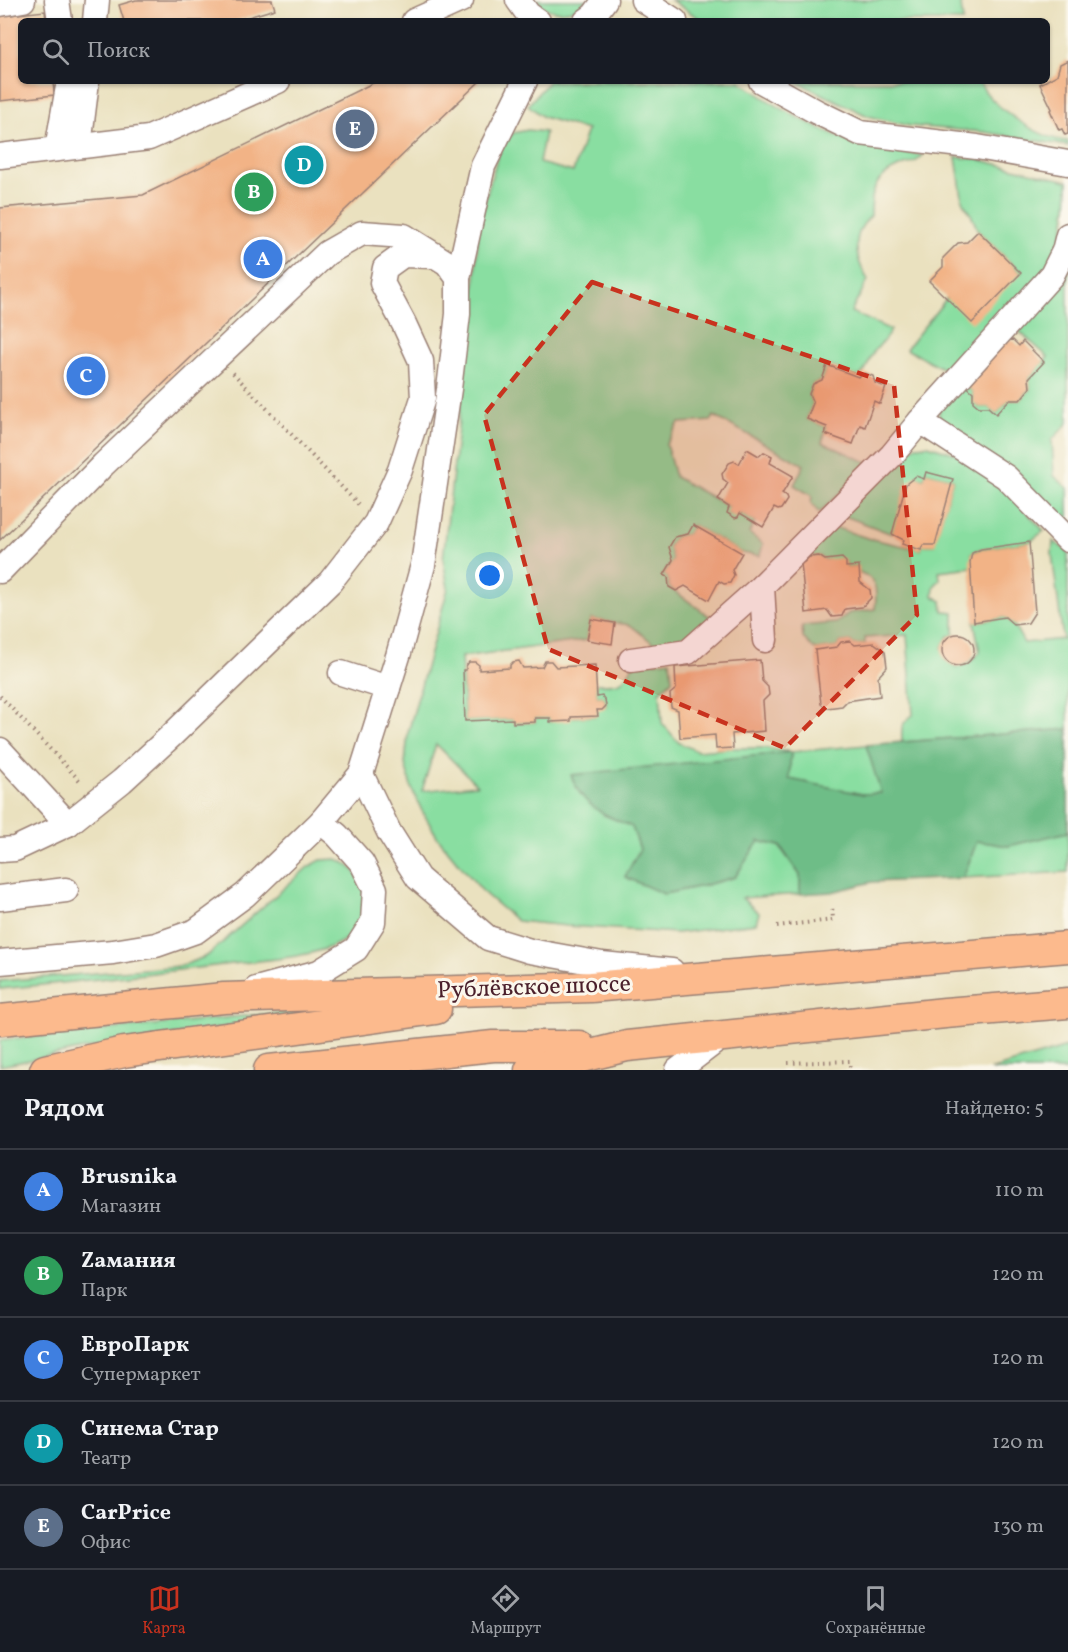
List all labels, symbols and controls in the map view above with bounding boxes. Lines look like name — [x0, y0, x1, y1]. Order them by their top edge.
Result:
search box — [18, 18, 1050, 84]
icon: search — [39, 35, 72, 68]
text: Поиск — [87, 36, 150, 67]
pin: E — [336, 106, 374, 152]
pin: D — [284, 142, 324, 188]
pin: B — [234, 170, 274, 214]
pin: A — [244, 236, 282, 282]
pin: C — [66, 354, 106, 398]
your location — [475, 561, 504, 590]
street label: Рублёвское шоссе — [437, 968, 631, 1008]
text: Рядом — [24, 1091, 104, 1127]
text: Найдено: 5 — [945, 1095, 1044, 1123]
text: Brusnika — [81, 1162, 177, 1193]
text: A — [36, 1177, 51, 1205]
text: 110 m — [995, 1177, 1044, 1205]
text: Магазин — [81, 1193, 161, 1221]
text: Zамания — [81, 1246, 176, 1277]
text: B — [37, 1261, 50, 1289]
text: 120 m — [992, 1261, 1044, 1289]
text: Парк — [81, 1277, 127, 1305]
text: ЕвроПарк — [81, 1330, 189, 1361]
text: C — [37, 1345, 50, 1373]
text: 120 m — [992, 1345, 1044, 1373]
text: Супермаркет — [81, 1361, 201, 1389]
text: Синема Стар — [81, 1414, 219, 1445]
text: D — [36, 1429, 51, 1457]
text: 120 m — [992, 1429, 1044, 1457]
text: Театр — [81, 1445, 131, 1473]
text: CarPrice — [81, 1498, 171, 1529]
text: E — [37, 1513, 50, 1541]
text: 130 m — [993, 1513, 1044, 1541]
text: Офис — [81, 1529, 131, 1557]
tab: Карта — [142, 1582, 186, 1640]
tab: Маршрут — [471, 1582, 541, 1640]
tab: Сохранённые — [826, 1582, 926, 1640]

